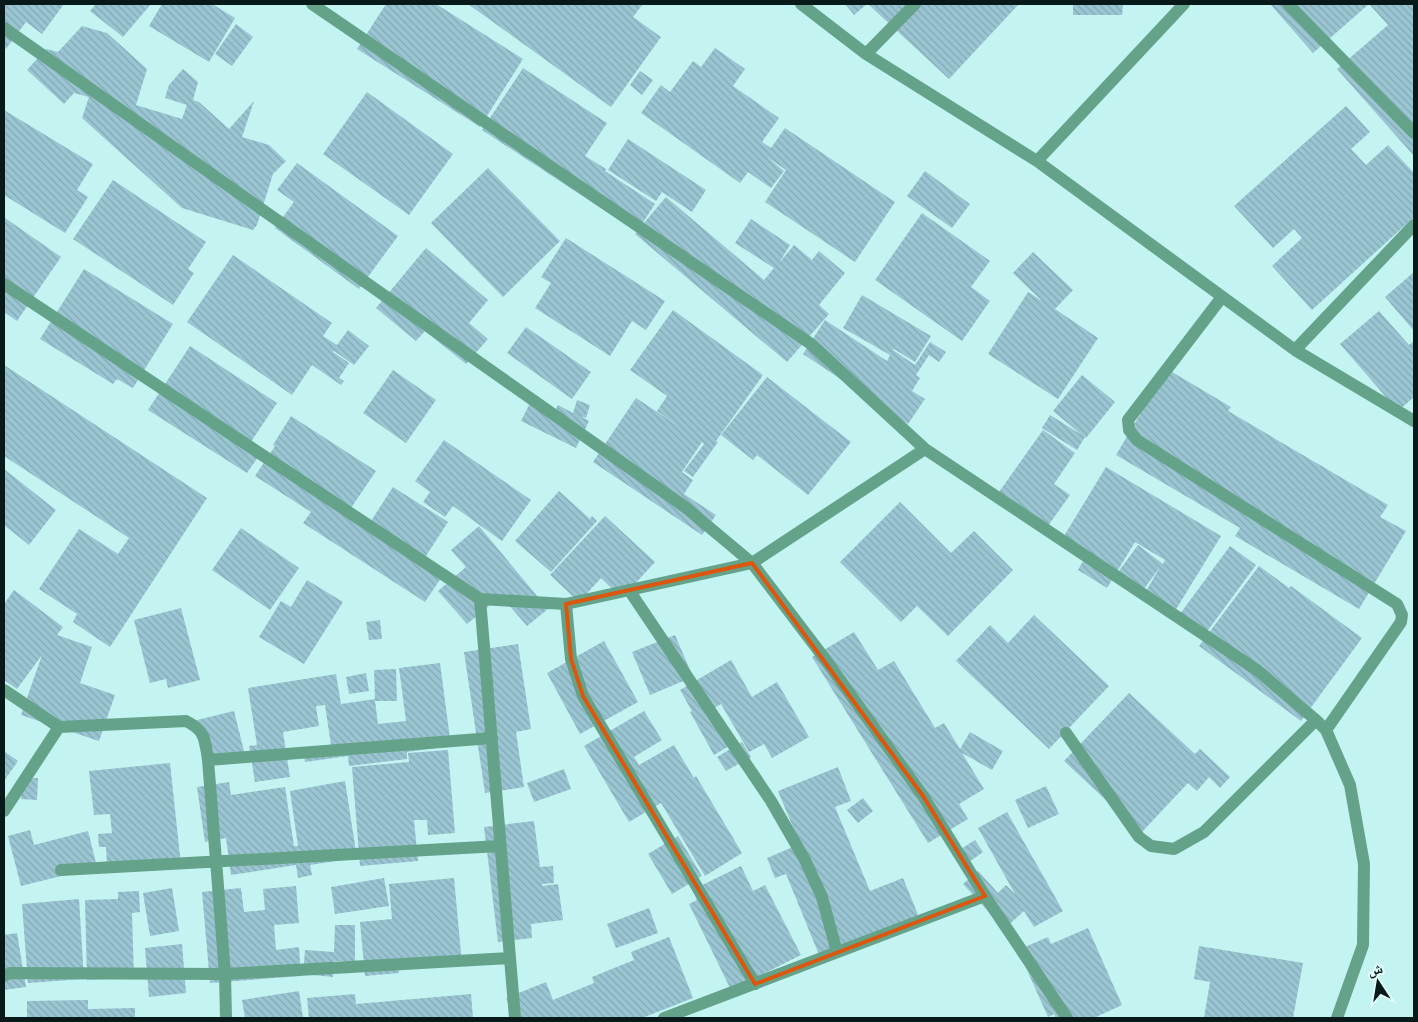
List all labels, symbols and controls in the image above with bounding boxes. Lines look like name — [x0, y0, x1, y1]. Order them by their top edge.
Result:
north arrow — [1353, 957, 1403, 1007]
text: ش — [1366, 958, 1385, 982]

